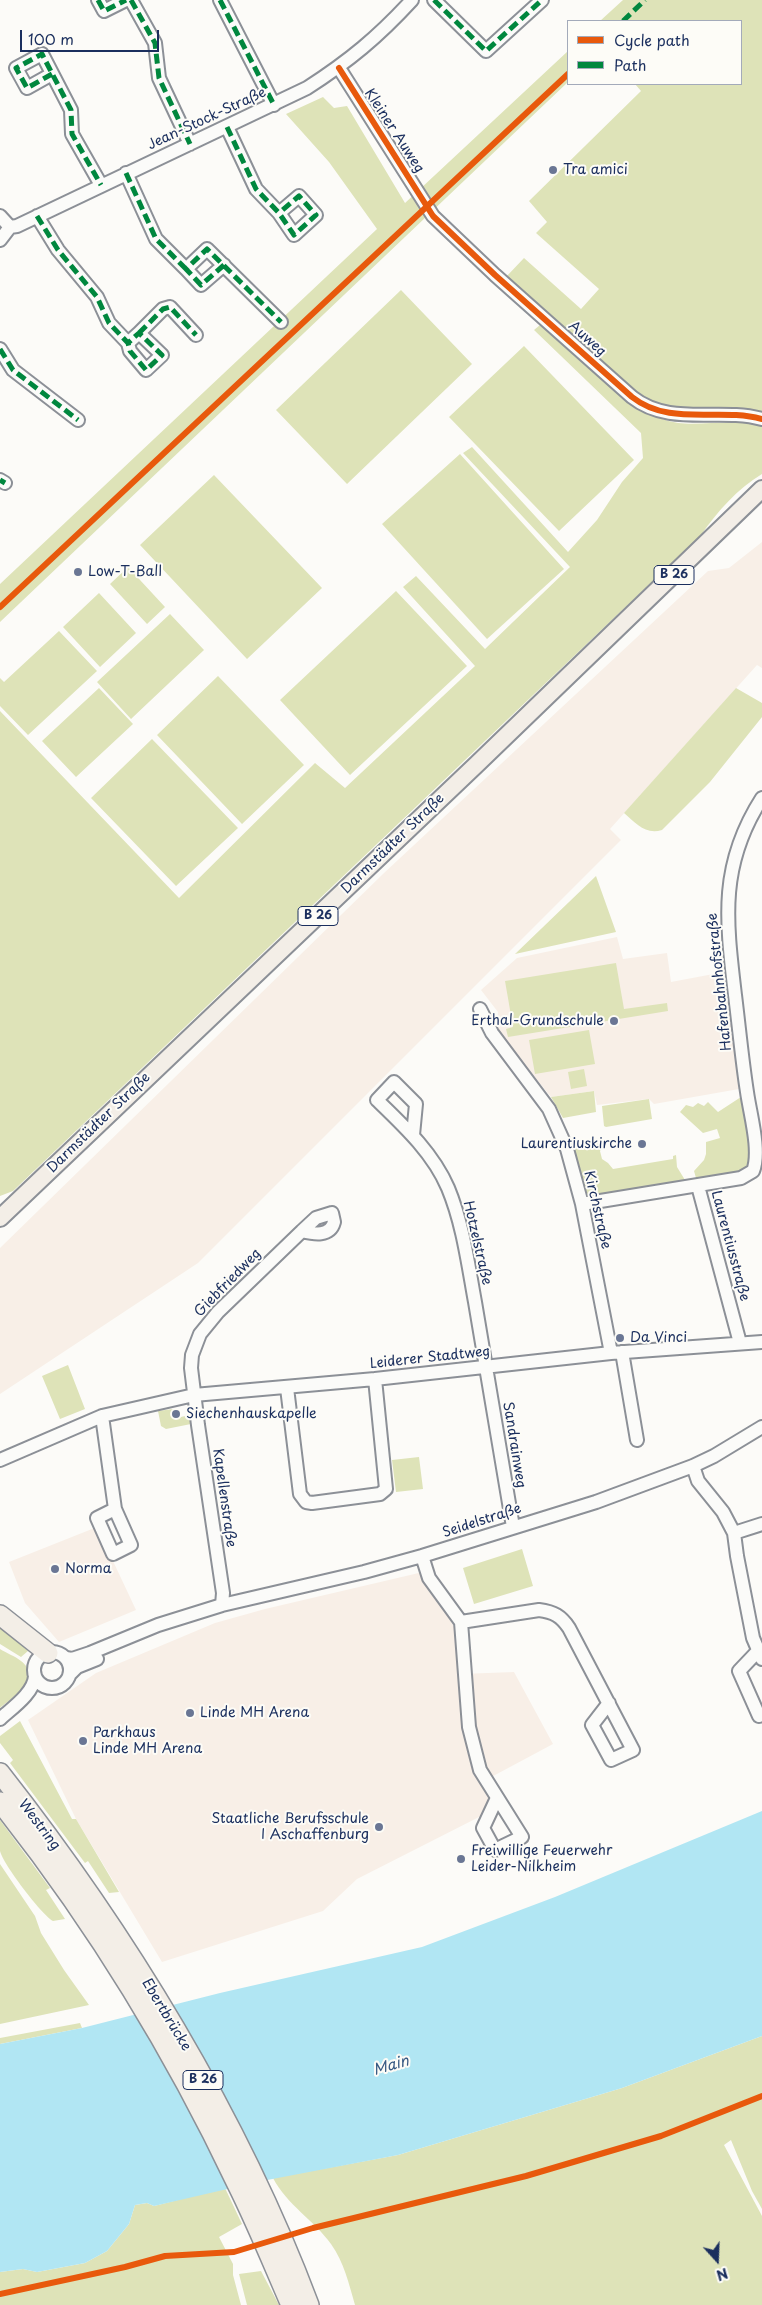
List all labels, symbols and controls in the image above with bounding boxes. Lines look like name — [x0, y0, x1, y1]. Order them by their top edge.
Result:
scale bar — [22, 20, 161, 52]
legend — [567, 20, 742, 85]
text: 100 m — [28, 27, 74, 50]
text: Cycle path — [614, 28, 690, 51]
text: Path — [614, 53, 646, 76]
street label: Jean-Stock-Straße — [145, 84, 269, 154]
street label: Kleiner Auweg — [361, 86, 427, 176]
place label: Tra amici — [563, 162, 628, 178]
marker: Tra amici — [547, 164, 559, 176]
street label: Auweg — [565, 318, 609, 360]
place label: Low-T-Ball — [88, 564, 162, 580]
marker: Low-T-Ball — [72, 566, 84, 578]
road number: B 26 — [654, 566, 694, 584]
street label: Darmstädter Straße — [338, 790, 448, 898]
road number: B 26 — [298, 906, 338, 926]
street label: Hafenbahnhofstraße — [704, 912, 736, 1052]
place label: Erthal-Grundschule — [471, 1013, 604, 1029]
marker: Erthal-Grundschule — [608, 1015, 620, 1027]
street label: Darmstädter Straße — [44, 1069, 154, 1177]
place label: Laurentiuskirche — [521, 1136, 632, 1152]
marker: Laurentiuskirche — [636, 1138, 648, 1150]
street label: Kirchstraße — [580, 1169, 614, 1251]
street label: Laurentiusstraße — [707, 1189, 753, 1303]
street label: Hotzelstraße — [459, 1199, 495, 1287]
street label: Giebfriedweg — [191, 1245, 265, 1321]
place label: Da Vinci — [630, 1330, 687, 1346]
marker: Da Vinci — [614, 1332, 626, 1344]
street label: Leiderer Stadtweg — [369, 1343, 491, 1373]
street label: Sandrainweg — [499, 1401, 529, 1489]
place label: Siechenhauskapelle — [186, 1406, 317, 1422]
marker: Siechenhauskapelle — [170, 1408, 182, 1420]
street label: Kapellenstraße — [209, 1447, 239, 1549]
street label: Seidelstraße — [440, 1500, 524, 1542]
place label: Norma — [65, 1561, 112, 1577]
marker: Norma — [49, 1563, 61, 1575]
place label: Linde MH Arena — [200, 1705, 309, 1721]
marker: Linde MH Arena — [184, 1707, 196, 1719]
place label: Parkhaus Linde MH Arena — [93, 1725, 202, 1758]
marker: Parkhaus Linde MH Arena — [77, 1735, 89, 1747]
street label: Westring — [14, 1796, 64, 1854]
place label: Staatliche Berufsschule I Aschaffenburg — [211, 1811, 369, 1844]
marker: Staatliche Berufsschule I Aschaffenburg — [373, 1821, 385, 1833]
place label: Freiwillige Feuerwehr Leider-Nilkheim — [471, 1843, 612, 1875]
marker: Freiwillige Feuerwehr Leider-Nilkheim — [455, 1853, 467, 1865]
street label: Ebertbrücke — [138, 1976, 194, 2054]
water label: Main — [371, 2052, 411, 2080]
road number: B 26 — [183, 2070, 223, 2090]
north arrow — [692, 2235, 742, 2285]
text: N — [713, 2263, 731, 2286]

